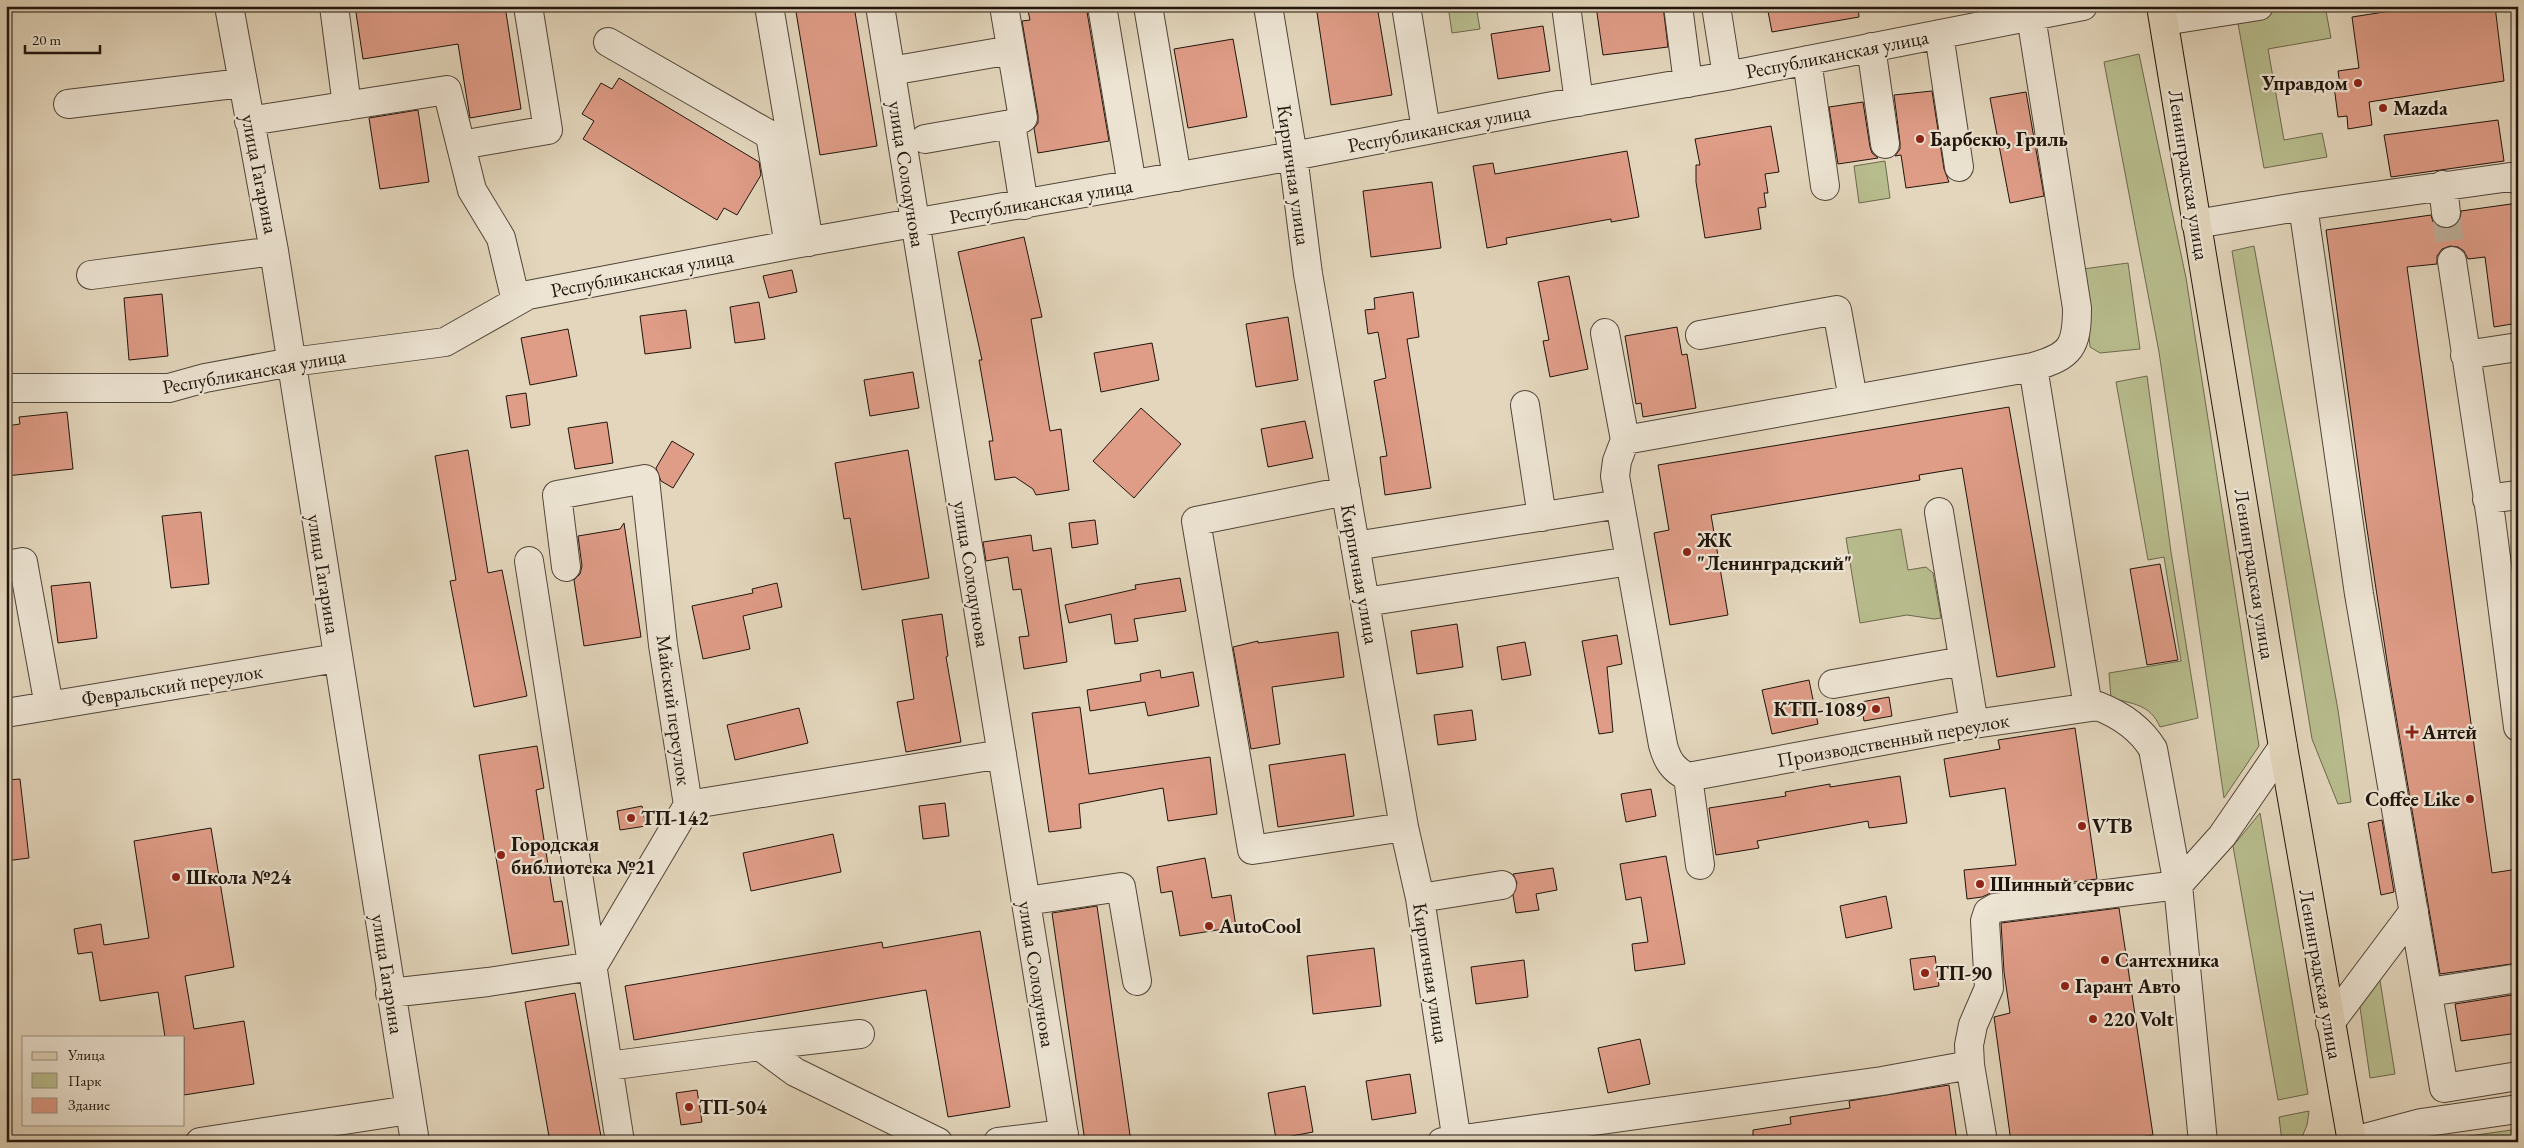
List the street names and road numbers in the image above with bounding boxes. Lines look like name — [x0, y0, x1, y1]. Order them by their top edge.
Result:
street label: Республиканская улица — [1743, 24, 1931, 84]
street label: Ленинградская улица — [2163, 88, 2215, 262]
street label: Республиканская улица — [1345, 98, 1533, 158]
street label: улица Солодунова — [883, 99, 931, 249]
street label: Кирпичная улица — [1271, 103, 1317, 247]
street label: улица Гагарина — [236, 112, 284, 236]
street label: Республиканская улица — [947, 172, 1135, 230]
street label: Республиканская улица — [548, 243, 736, 303]
street label: Республиканская улица — [160, 342, 348, 400]
street label: Ленинградская улица — [2229, 487, 2281, 661]
street label: улица Солодунова — [948, 499, 996, 649]
street label: Кирпичная улица — [1335, 502, 1385, 646]
street label: улица Гагарина — [302, 512, 346, 636]
street label: Майский переулок — [651, 633, 698, 788]
street label: Февральский переулок — [80, 658, 265, 712]
street label: Производственный переулок — [1775, 707, 2012, 773]
street label: Ленинградская улица — [2293, 887, 2349, 1061]
street label: улица Солодунова — [1013, 899, 1061, 1049]
street label: Кирпичная улица — [1407, 901, 1455, 1045]
street label: улица Гагарина — [366, 912, 410, 1036]

